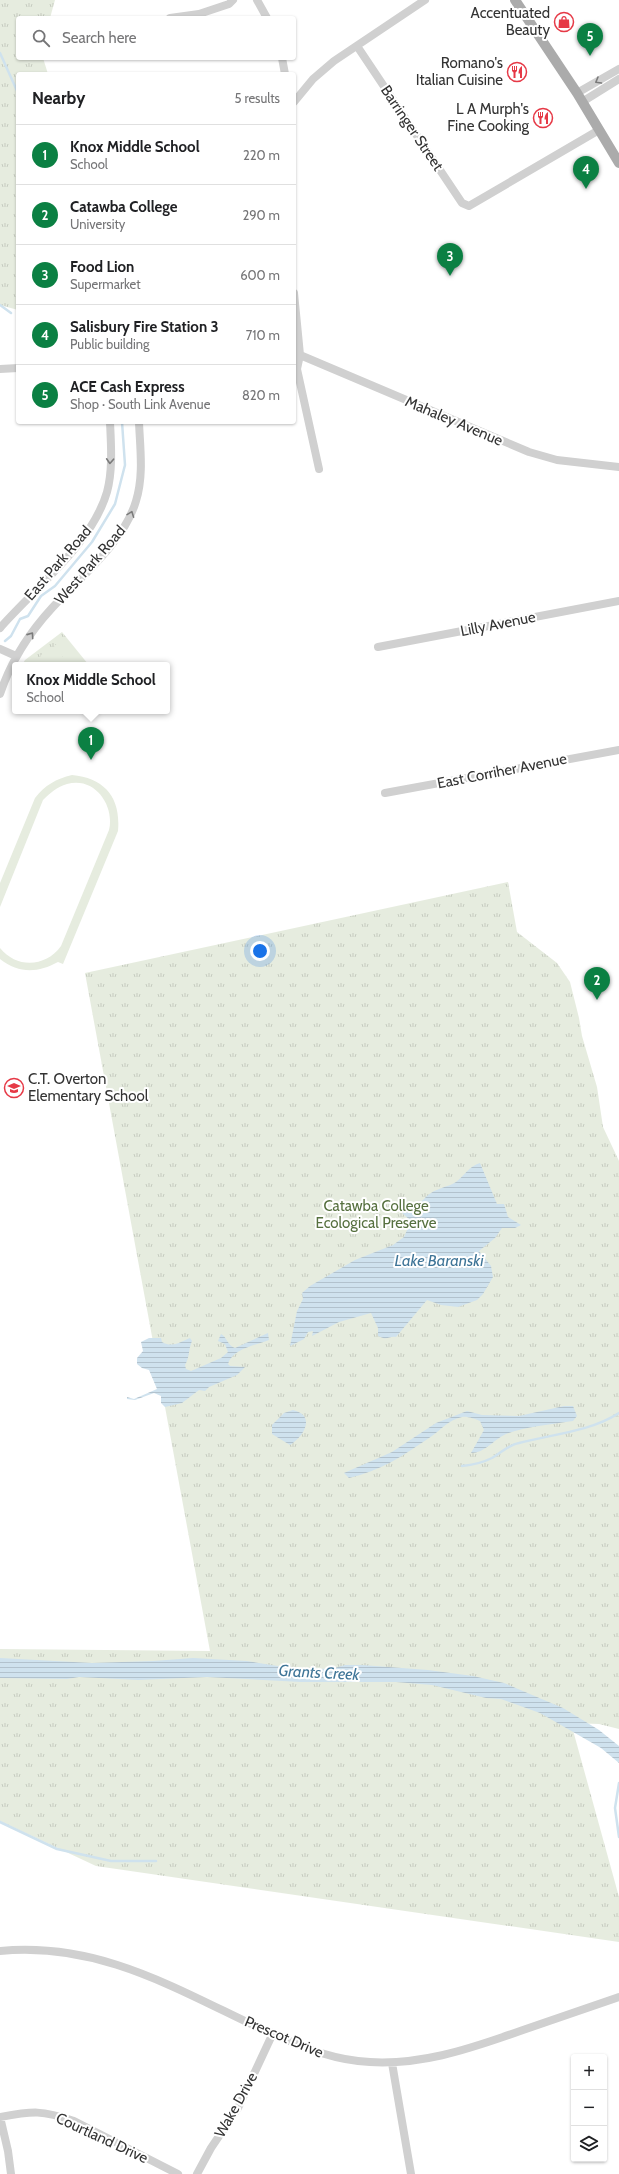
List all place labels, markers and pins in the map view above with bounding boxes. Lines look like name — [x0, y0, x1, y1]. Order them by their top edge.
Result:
place label: Accentuated Beauty — [471, 4, 550, 39]
shop icon: Accentuated Beauty — [553, 11, 575, 33]
pin: 5 — [577, 23, 603, 56]
place label: Romano's Italian Cuisine — [416, 54, 503, 89]
restaurant icon: Romano's Italian Cuisine — [506, 61, 528, 83]
place label: L A Murph's Fine Cooking — [447, 100, 530, 135]
restaurant icon: L A Murph's Fine Cooking — [532, 107, 554, 129]
pin: 4 — [573, 156, 599, 189]
pin: 3 — [437, 243, 463, 276]
pin: 1 — [78, 727, 104, 760]
pin: 2 — [584, 967, 610, 1000]
place label: C.T. Overton Elementary School — [28, 1070, 149, 1105]
school or university icon: C.T. Overton Elementary School — [3, 1077, 25, 1099]

